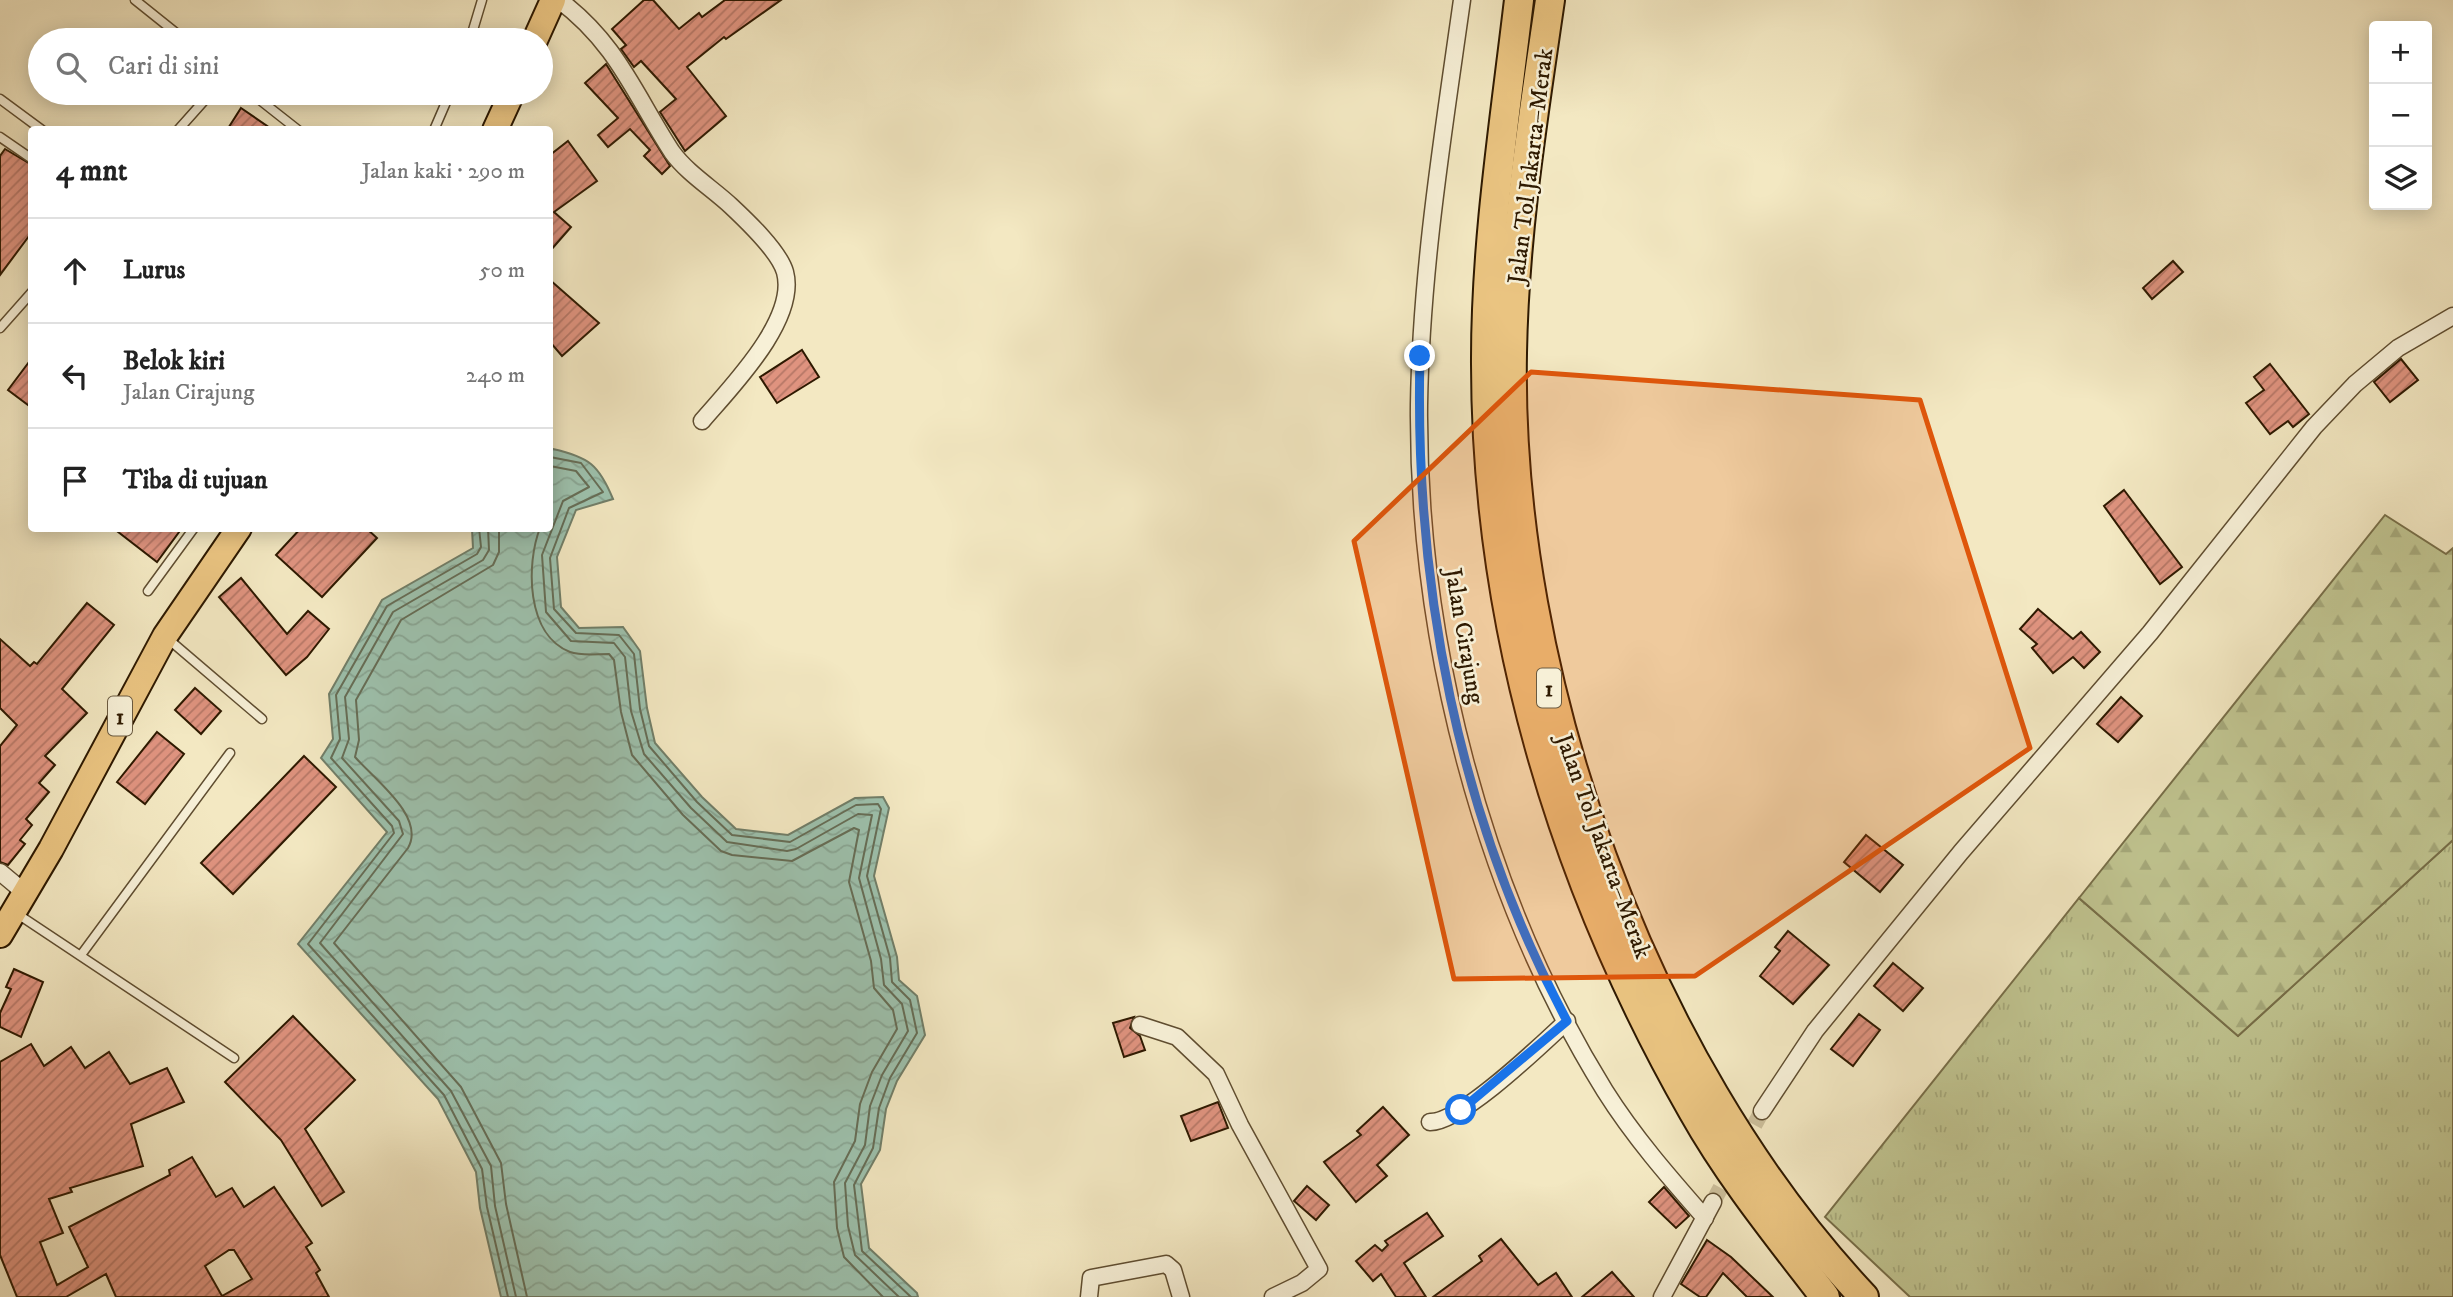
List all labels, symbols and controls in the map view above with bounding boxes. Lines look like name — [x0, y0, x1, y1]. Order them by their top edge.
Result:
map controls — [2369, 21, 2432, 210]
button: + — [2369, 21, 2432, 84]
search box — [28, 28, 553, 105]
street label: Jalan Tol Jakarta–Merak — [1501, 46, 1560, 288]
icon: search — [52, 48, 90, 86]
text: Cari di sini — [108, 50, 219, 83]
button: − — [2369, 84, 2432, 147]
button: layers — [2369, 147, 2432, 210]
text: 4 mnt — [56, 153, 127, 190]
text: Jalan kaki · 290 m — [362, 157, 525, 186]
icon: ahead — [56, 252, 94, 290]
text: Lurus — [123, 254, 185, 287]
text: 50 m — [479, 256, 525, 285]
route end — [1404, 340, 1435, 371]
text: Belok kiri — [123, 345, 225, 378]
icon: left — [56, 357, 94, 395]
text: 240 m — [466, 361, 525, 390]
text: Jalan Cirajung — [123, 378, 254, 407]
icon: arrive — [56, 462, 94, 500]
text: Tiba di tujuan — [123, 464, 268, 497]
street label: Jalan Cirajung — [1437, 564, 1491, 707]
road number: 1 — [1537, 668, 1561, 708]
road number: 1 — [108, 696, 132, 736]
street label: Jalan Tol Jakarta–Merak — [1548, 728, 1658, 963]
route start — [1445, 1094, 1476, 1125]

